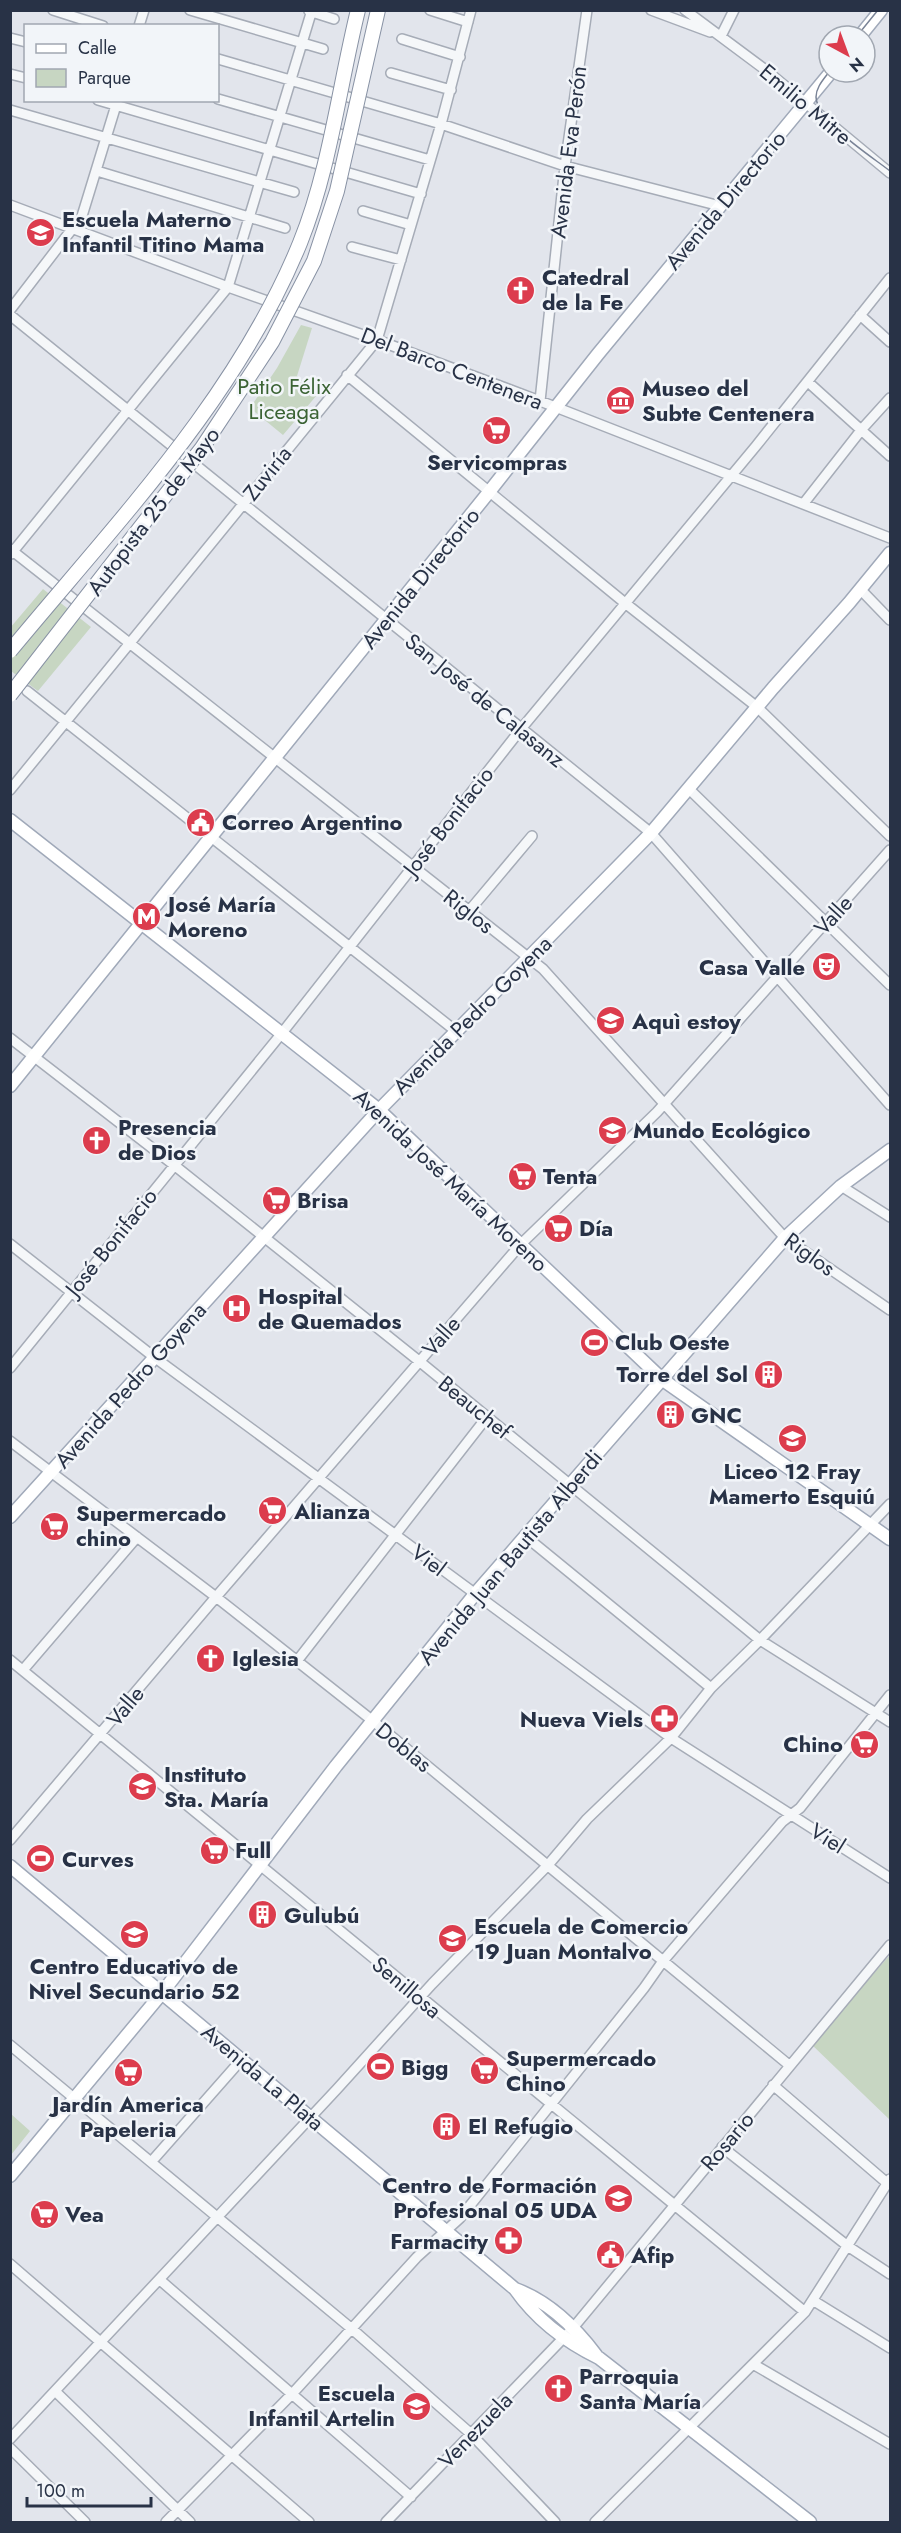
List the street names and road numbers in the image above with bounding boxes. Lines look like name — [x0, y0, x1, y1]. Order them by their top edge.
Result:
street label: Emilio Mitre — [753, 56, 859, 152]
street label: Avenida Eva Perón — [542, 64, 594, 240]
street label: Avenida Directorio — [657, 123, 793, 277]
street label: Del Barco Centenera — [356, 319, 548, 417]
street label: Autopista 25 de Mayo — [79, 420, 227, 602]
street label: Zuviría — [235, 439, 299, 507]
street label: Avenida Directorio — [353, 501, 487, 655]
street label: San José de Calasanz — [398, 625, 572, 775]
street label: José Bonifacio — [393, 760, 501, 885]
street label: Riglos — [437, 881, 501, 941]
street label: Valle — [806, 888, 860, 942]
street label: Avenida Pedro Goyena — [385, 928, 559, 1102]
street label: Avenida José María Moreno — [346, 1081, 556, 1279]
street label: José Bonifacio — [56, 1181, 165, 1305]
street label: Riglos — [778, 1224, 842, 1284]
street label: Avenida Pedro Goyena — [47, 1295, 213, 1475]
street label: Valle — [414, 1309, 468, 1363]
street label: Beauchef — [432, 1368, 519, 1447]
street label: Avenida Juan Bautista Alberdi — [410, 1442, 610, 1672]
street label: Viel — [405, 1536, 453, 1584]
street label: Valle — [98, 1679, 152, 1733]
street label: Doblas — [369, 1714, 439, 1780]
street label: Viel — [804, 1815, 852, 1861]
street label: Senillosa — [365, 1948, 449, 2026]
street label: Avenida La Plata — [195, 2016, 331, 2138]
street label: Rosario — [693, 2104, 761, 2178]
street label: Venezuela — [430, 2385, 520, 2475]

